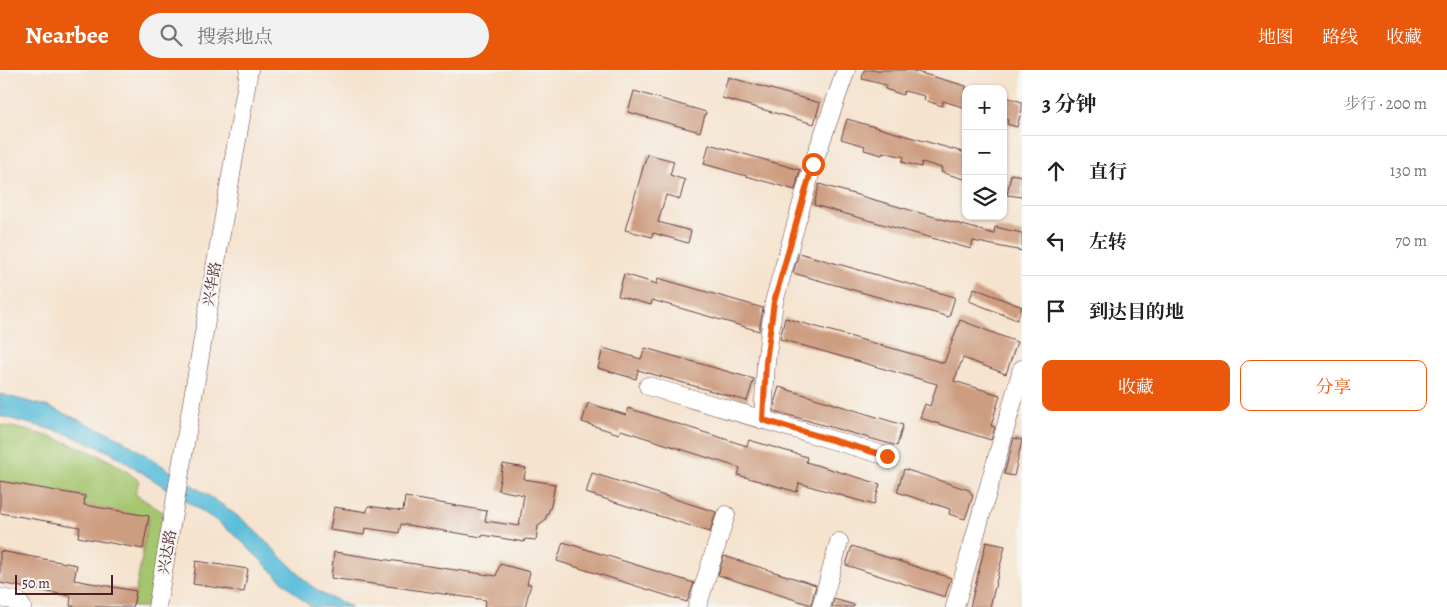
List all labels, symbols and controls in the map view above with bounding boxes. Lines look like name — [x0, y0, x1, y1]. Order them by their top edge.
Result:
search box — [139, 13, 489, 58]
text: Nearbee — [25, 19, 109, 51]
icon: search — [157, 21, 185, 49]
text: 搜索地点 — [197, 24, 273, 50]
text: 地图 — [1258, 25, 1294, 49]
text: 路线 — [1322, 25, 1358, 49]
text: 收藏 — [1386, 25, 1422, 49]
map controls — [962, 85, 1007, 220]
button: + — [962, 85, 1007, 130]
text: 3 分钟 — [1042, 90, 1097, 118]
text: 步行 · 200 m — [1344, 93, 1427, 115]
button: − — [962, 130, 1007, 175]
route start — [802, 153, 825, 176]
icon: ahead — [1042, 157, 1070, 185]
text: 直行 — [1089, 159, 1127, 185]
text: 130 m — [1390, 160, 1427, 182]
button: layers — [962, 175, 1007, 220]
icon: left — [1042, 227, 1070, 255]
text: 左转 — [1089, 229, 1127, 255]
text: 70 m — [1395, 230, 1427, 252]
street label: 兴华路 — [198, 260, 226, 308]
icon: arrive — [1042, 297, 1070, 325]
text: 到达目的地 — [1089, 299, 1184, 325]
button: 收藏 — [1042, 360, 1230, 411]
button: 分享 — [1240, 360, 1427, 411]
route end — [876, 445, 899, 468]
street label: 兴达路 — [153, 528, 181, 576]
scale bar — [15, 572, 112, 595]
text: 50 m — [22, 574, 50, 593]

